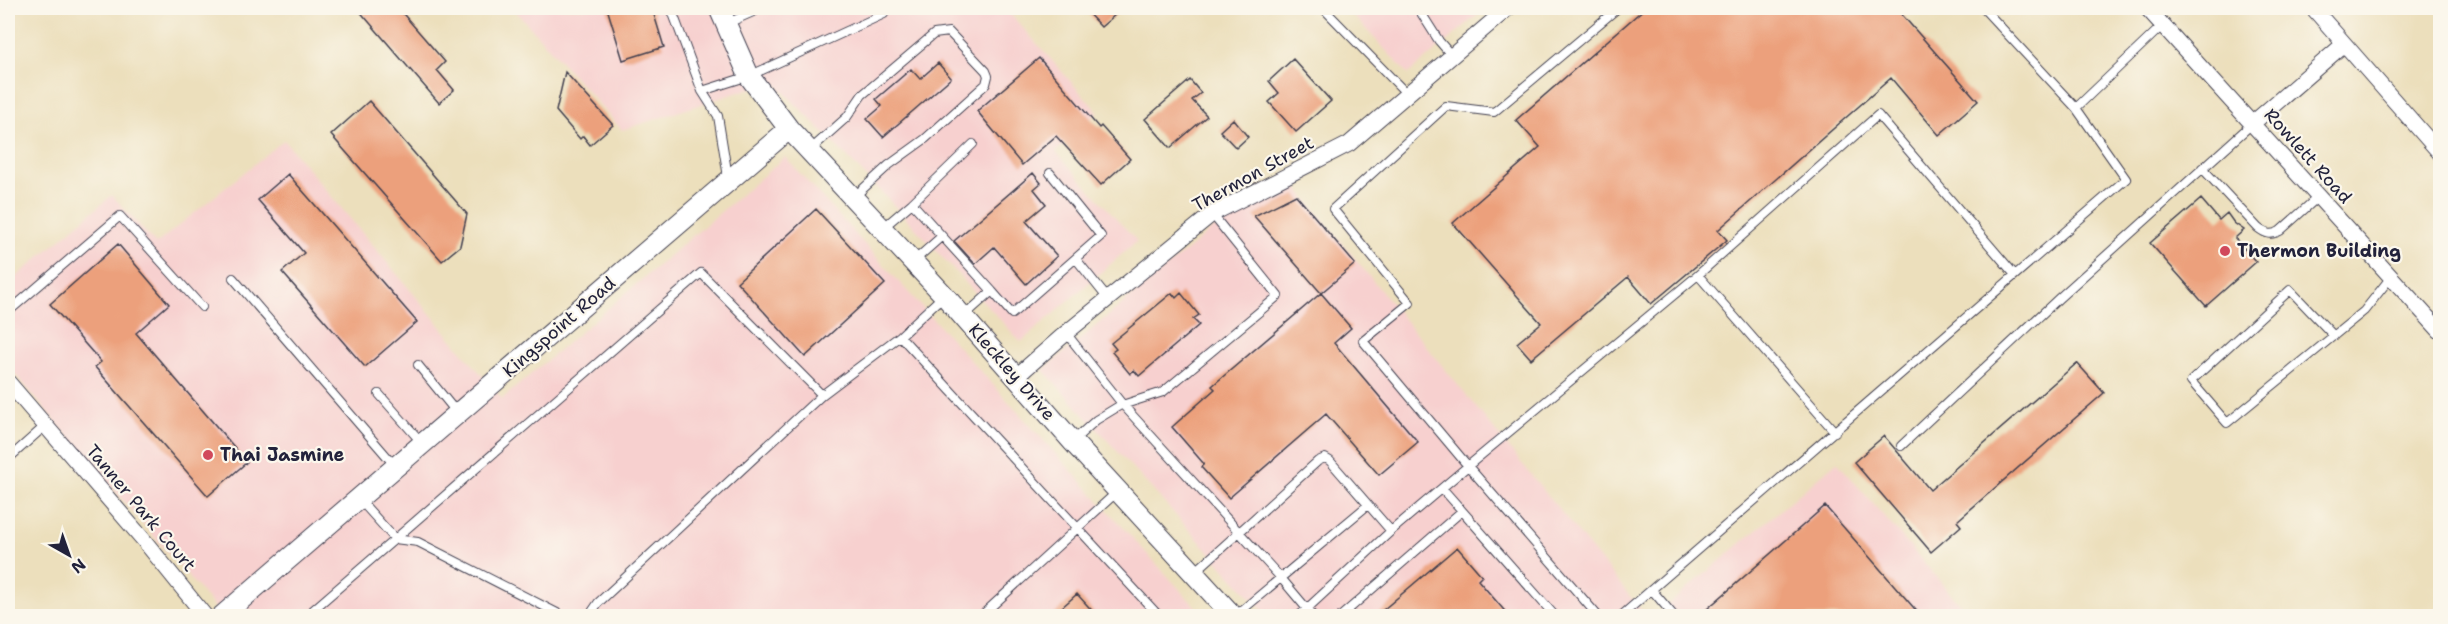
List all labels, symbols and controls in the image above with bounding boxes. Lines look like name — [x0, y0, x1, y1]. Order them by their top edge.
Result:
street label: Rowlett Road — [2259, 103, 2357, 209]
street label: Thermon Street — [1188, 131, 1318, 217]
place label: Thermon Building — [2237, 239, 2401, 263]
marker: Thermon Building — [2218, 244, 2232, 258]
street label: Kingspoint Road — [497, 271, 621, 383]
street label: Kleckley Drive — [963, 318, 1061, 426]
street label: Tanner Park Court — [81, 439, 201, 577]
place label: Thai Jasmine — [220, 443, 345, 467]
marker: Thai Jasmine — [201, 448, 215, 462]
north arrow — [39, 525, 99, 585]
text: N — [67, 554, 90, 578]

